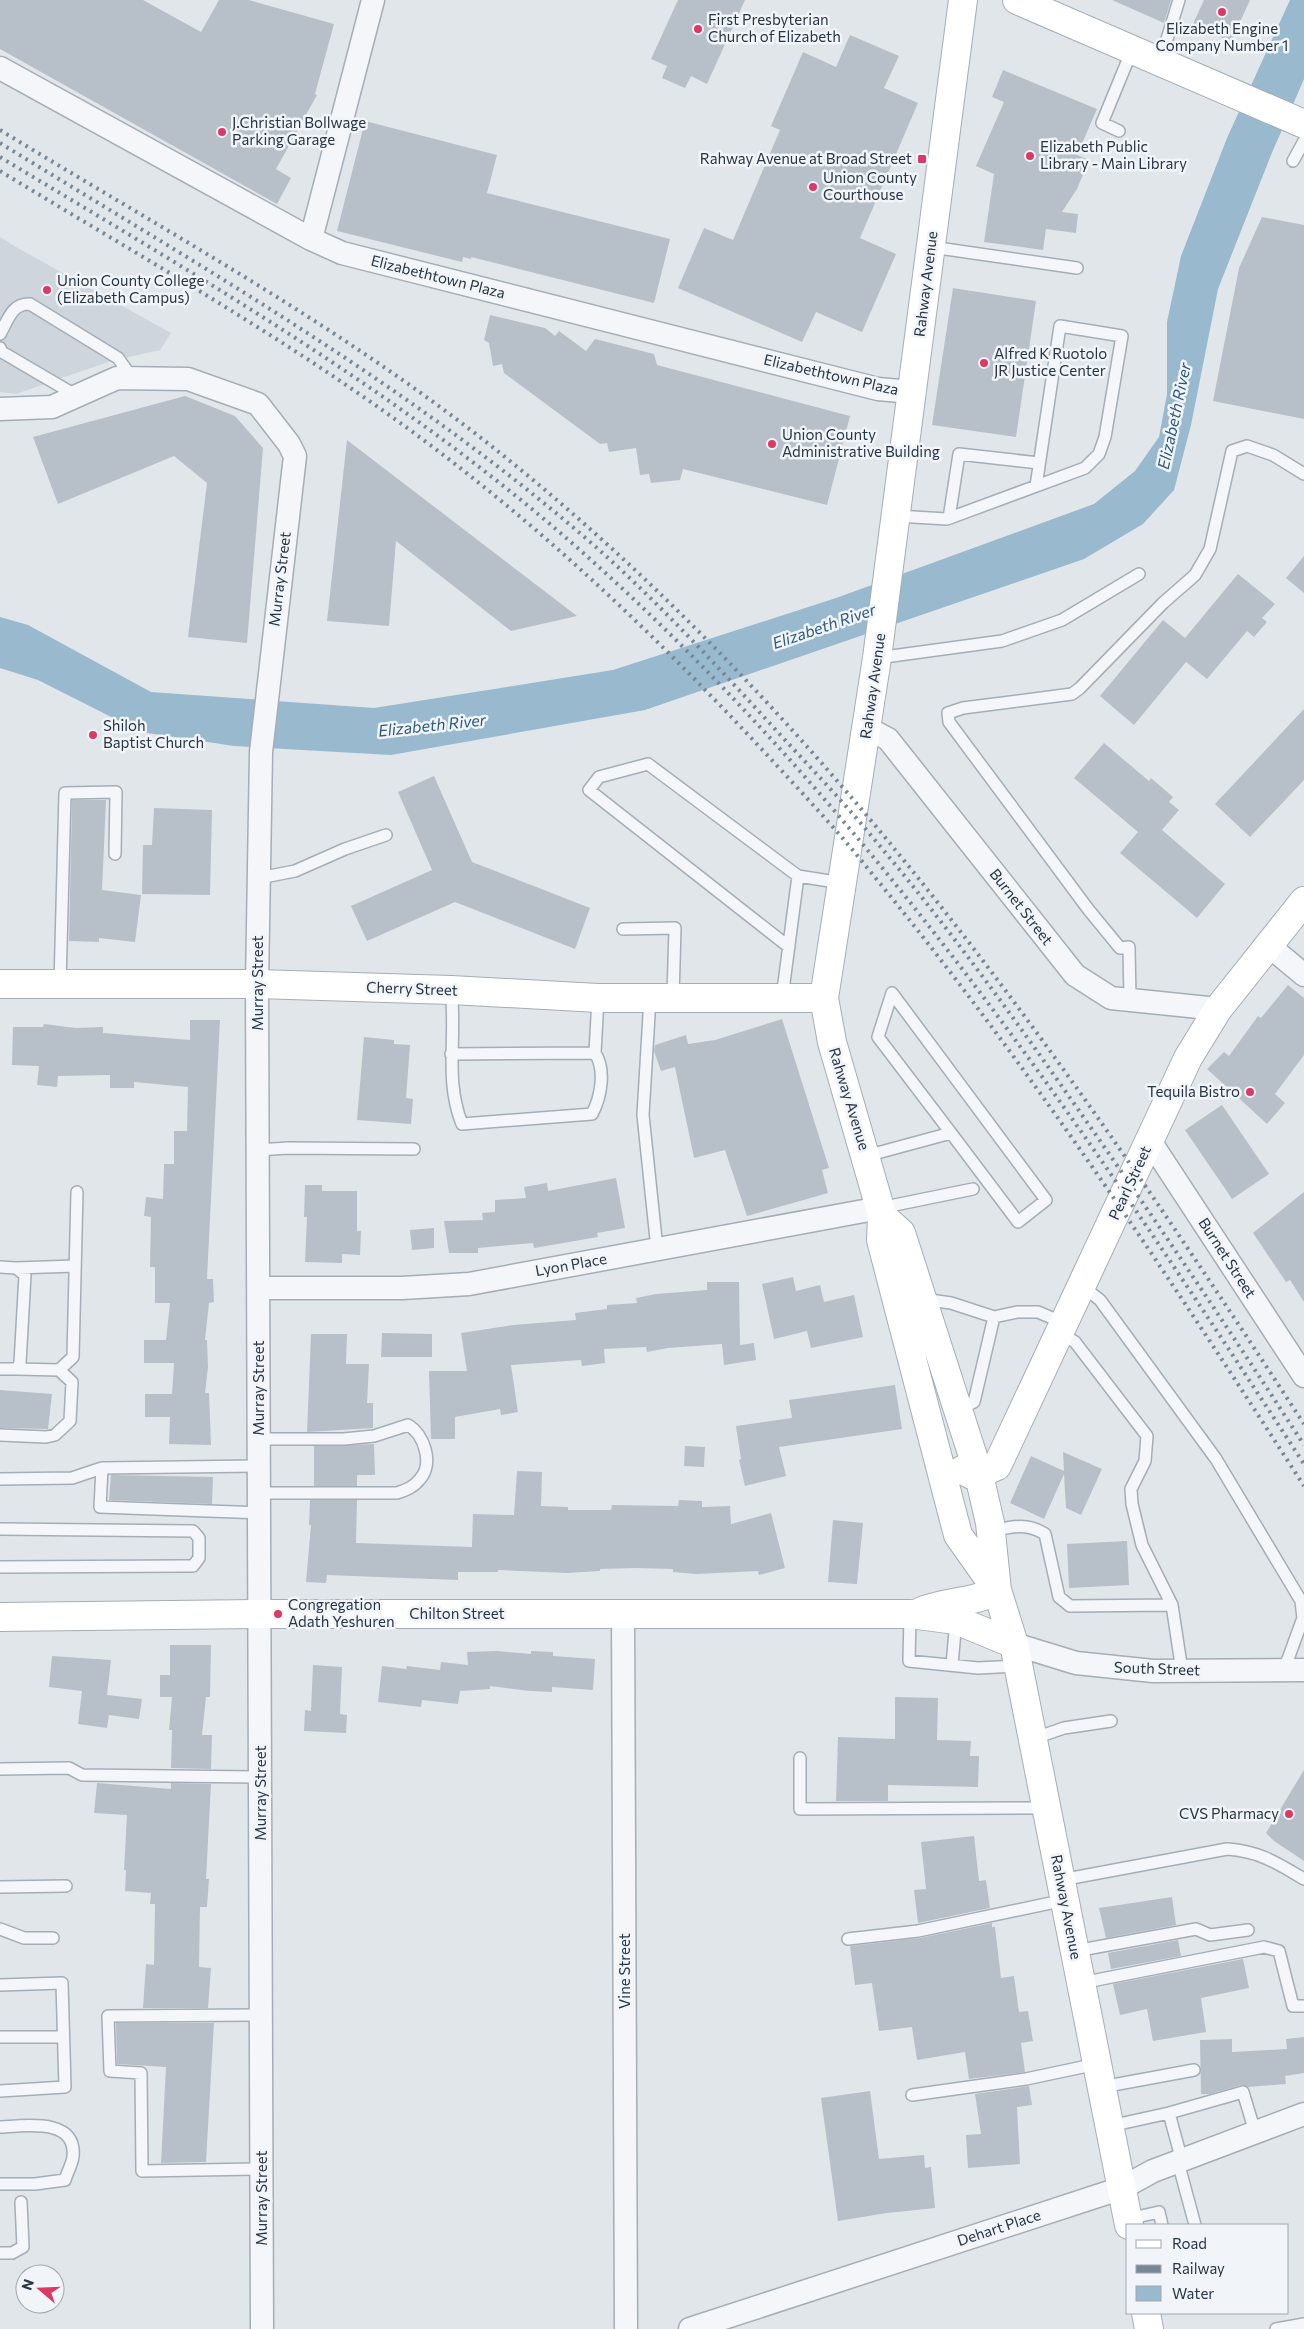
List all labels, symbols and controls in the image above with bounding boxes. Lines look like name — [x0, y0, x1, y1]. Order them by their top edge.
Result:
marker: Elizabeth Engine Company Number 1 — [1216, 6, 1228, 18]
place label: First Presbyterian Church of Elizabeth — [708, 10, 841, 45]
place label: Elizabeth Engine Company Number 1 — [1156, 19, 1288, 54]
marker: First Presbyterian Church of Elizabeth — [692, 23, 704, 35]
place label: J.Christian Bollwage Parking Garage — [232, 113, 366, 148]
marker: J.Christian Bollwage Parking Garage — [216, 126, 228, 138]
place label: Elizabeth Public Library - Main Library — [1040, 137, 1187, 172]
place label: Rahway Avenue at Broad Street — [700, 149, 912, 167]
marker: Elizabeth Public Library - Main Library — [1024, 150, 1036, 162]
marker: Rahway Avenue at Broad Street — [916, 153, 928, 165]
place label: Union County Courthouse — [823, 168, 917, 203]
marker: Union County Courthouse — [807, 181, 819, 193]
street label: Rahway Avenue — [910, 230, 940, 338]
street label: Elizabethtown Plaza — [369, 251, 507, 301]
place label: Union County College (Elizabeth Campus) — [57, 271, 205, 306]
marker: Union County College (Elizabeth Campus) — [41, 284, 53, 296]
place label: Alfred K Ruotolo JR Justice Center — [994, 344, 1107, 379]
street label: Elizabethtown Plaza — [762, 350, 900, 398]
marker: Alfred K Ruotolo JR Justice Center — [978, 357, 990, 369]
water label: Elizabeth River — [1153, 360, 1194, 471]
place label: Union County Administrative Building — [782, 425, 940, 460]
marker: Union County Administrative Building — [766, 438, 778, 450]
street label: Murray Street — [264, 531, 294, 627]
water label: Elizabeth River — [770, 599, 879, 652]
street label: Rahway Avenue — [856, 632, 888, 740]
water label: Elizabeth River — [377, 709, 487, 740]
place label: Shiloh Baptist Church — [103, 716, 204, 751]
marker: Shiloh Baptist Church — [87, 729, 99, 741]
street label: Burnet Street — [986, 865, 1057, 948]
street label: Murray Street — [248, 935, 266, 1031]
street label: Cherry Street — [366, 977, 458, 999]
street label: Rahway Avenue — [826, 1045, 874, 1152]
place label: Tequila Bistro — [1147, 1082, 1240, 1100]
marker: Tequila Bistro — [1244, 1086, 1256, 1098]
street label: Pearl Street — [1104, 1143, 1154, 1223]
street label: Burnet Street — [1195, 1214, 1260, 1301]
street label: Lyon Place — [534, 1249, 608, 1279]
street label: Murray Street — [249, 1340, 267, 1436]
place label: Congregation Adath Yeshuren — [288, 1595, 394, 1630]
street label: Chilton Street — [409, 1604, 505, 1622]
marker: Congregation Adath Yeshuren — [272, 1608, 284, 1620]
street label: South Street — [1114, 1658, 1200, 1678]
street label: Murray Street — [251, 1745, 269, 1841]
place label: CVS Pharmacy — [1179, 1804, 1279, 1822]
marker: CVS Pharmacy — [1283, 1808, 1295, 1820]
street label: Rahway Avenue — [1048, 1853, 1086, 1961]
street label: Vine Street — [615, 1933, 633, 2009]
street label: Murray Street — [252, 2150, 270, 2246]
street label: Dehart Place — [955, 2205, 1043, 2249]
legend — [1126, 2224, 1289, 2314]
text: Road — [1172, 2234, 1207, 2252]
text: Railway — [1172, 2259, 1225, 2277]
north arrow — [15, 2264, 65, 2314]
text: N — [17, 2277, 37, 2292]
text: Water — [1172, 2284, 1214, 2302]

